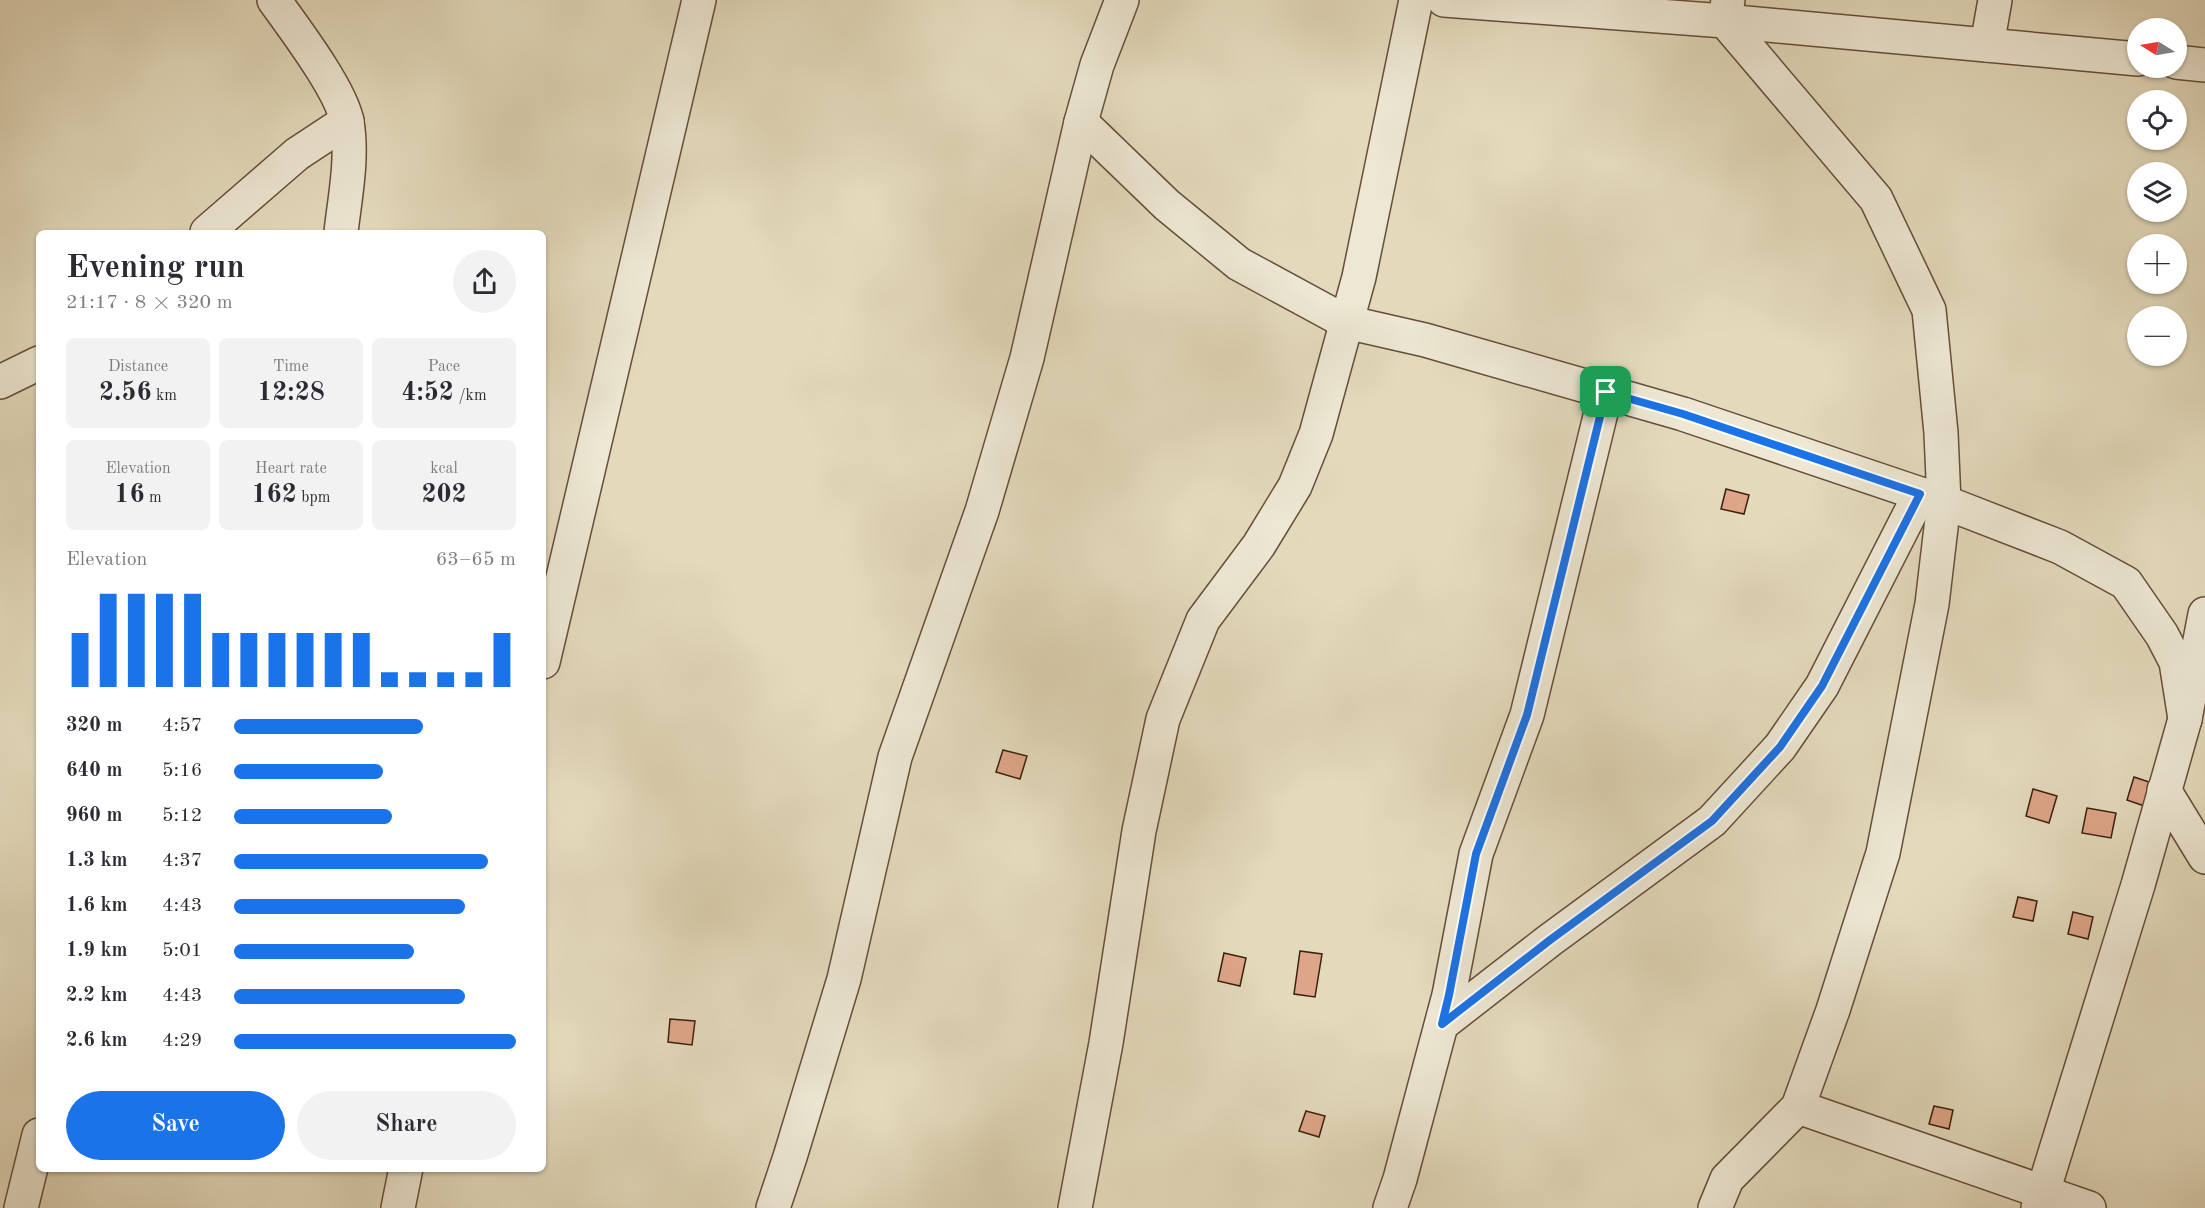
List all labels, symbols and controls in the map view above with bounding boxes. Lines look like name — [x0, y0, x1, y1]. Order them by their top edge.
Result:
north arrow — [2127, 18, 2187, 78]
map controls — [2127, 18, 2187, 366]
button: locate — [2127, 90, 2187, 150]
button: layers — [2127, 162, 2187, 222]
button: + — [2127, 234, 2187, 294]
button: share — [453, 250, 516, 313]
text: Evening run — [66, 252, 245, 285]
text: 21:17 · 8 × 320 m — [66, 293, 233, 313]
button: − — [2127, 306, 2187, 366]
text: Distance — [108, 359, 168, 375]
text: Time — [273, 359, 309, 375]
text: Pace — [428, 359, 460, 375]
pin — [1580, 366, 1631, 417]
icon: arrive — [1589, 375, 1622, 408]
text: 2.56 — [99, 380, 152, 406]
text: 12:28 — [257, 380, 325, 406]
text: 4:52 — [401, 380, 454, 406]
text: km — [152, 388, 177, 404]
text: /km — [454, 388, 487, 404]
text: Elevation — [105, 461, 171, 477]
text: Heart rate — [255, 461, 327, 477]
text: kcal — [430, 461, 458, 477]
text: 16 — [114, 482, 144, 508]
text: 162 — [252, 482, 297, 508]
text: 202 — [421, 482, 467, 508]
text: m — [144, 490, 162, 506]
text: bpm — [297, 490, 330, 506]
text: Elevation — [66, 550, 147, 570]
text: 63–65 m — [436, 550, 516, 570]
text: 320 m — [66, 716, 122, 736]
text: 4:57 — [162, 716, 202, 736]
text: 640 m — [66, 761, 122, 781]
text: 5:16 — [162, 761, 202, 781]
text: 960 m — [66, 806, 122, 826]
text: 5:12 — [162, 806, 202, 826]
text: 1.3 km — [66, 851, 128, 871]
text: 4:37 — [162, 851, 202, 871]
text: 1.6 km — [66, 896, 128, 916]
text: 4:43 — [162, 896, 202, 916]
text: 1.9 km — [66, 941, 128, 961]
text: 5:01 — [162, 941, 202, 961]
text: 2.2 km — [66, 986, 128, 1006]
text: 4:43 — [162, 986, 202, 1006]
text: 2.6 km — [66, 1031, 128, 1051]
text: 4:29 — [162, 1031, 202, 1051]
button: Save — [66, 1091, 285, 1160]
button: Share — [297, 1091, 516, 1160]

